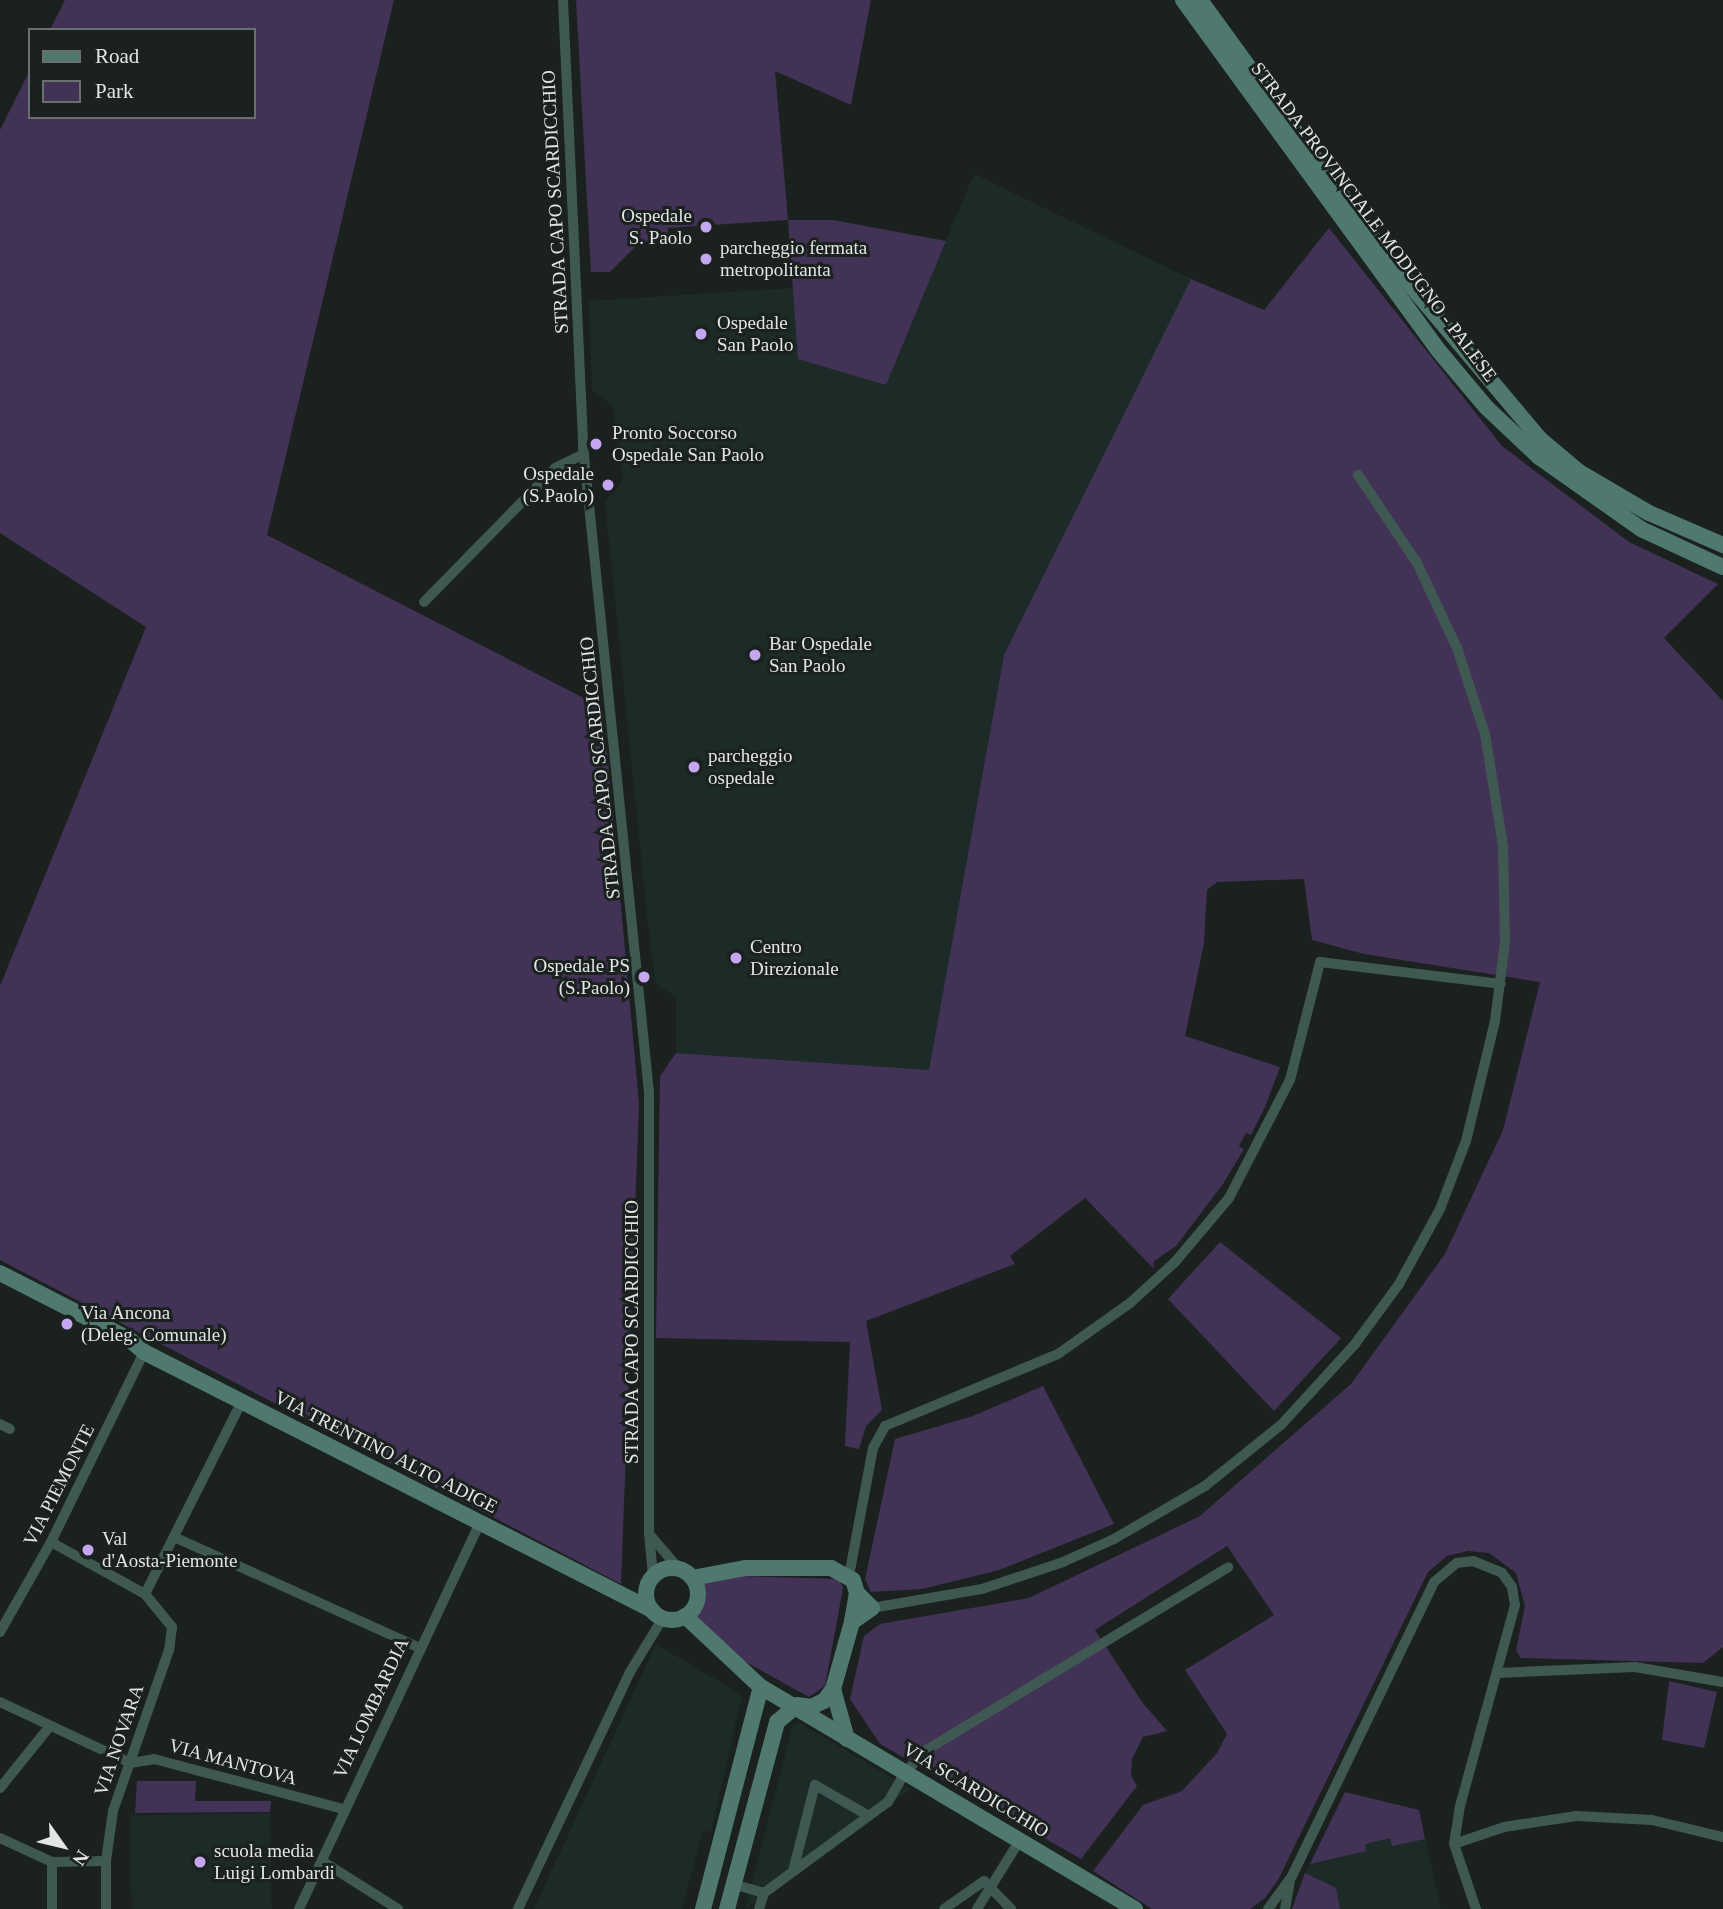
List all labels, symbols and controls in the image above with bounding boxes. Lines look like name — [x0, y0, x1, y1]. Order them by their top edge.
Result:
legend — [28, 28, 256, 119]
text: Road — [95, 44, 139, 68]
street label: STRADA PROVINCIALE MODUGNO - PALESE — [1246, 57, 1502, 387]
street label: STRADA CAPO SCARDICCHIO — [537, 69, 573, 335]
text: Park — [95, 79, 134, 103]
place label: Ospedale S. Paolo — [621, 205, 692, 249]
marker: Ospedale S. Paolo — [698, 219, 714, 235]
place label: parcheggio fermata metropolitanta — [720, 237, 867, 281]
marker: parcheggio fermata metropolitanta — [698, 251, 714, 267]
place label: Ospedale San Paolo — [717, 312, 794, 356]
marker: Ospedale San Paolo — [691, 324, 711, 344]
place label: Pronto Soccorso Ospedale San Paolo — [612, 422, 764, 466]
marker: Pronto Soccorso Ospedale San Paolo — [586, 434, 606, 454]
place label: Ospedale (S.Paolo) — [523, 463, 594, 507]
marker: Ospedale (S.Paolo) — [600, 477, 616, 493]
place label: Bar Ospedale San Paolo — [769, 633, 872, 677]
street label: STRADA CAPO SCARDICCHIO — [575, 635, 625, 901]
marker: Bar Ospedale San Paolo — [747, 647, 763, 663]
place label: parcheggio ospedale — [708, 745, 792, 789]
marker: parcheggio ospedale — [686, 759, 702, 775]
place label: Centro Direzionale — [750, 936, 839, 980]
marker: Centro Direzionale — [728, 950, 744, 966]
place label: Ospedale PS (S.Paolo) — [533, 955, 630, 999]
marker: Ospedale PS (S.Paolo) — [636, 969, 652, 985]
street label: STRADA CAPO SCARDICCHIO — [621, 1200, 643, 1464]
place label: Via Ancona (Deleg. Comunale) — [81, 1302, 227, 1346]
marker: Via Ancona (Deleg. Comunale) — [59, 1316, 75, 1332]
street label: VIA TRENTINO ALTO ADIGE — [269, 1385, 503, 1519]
street label: VIA PIEMONTE — [18, 1420, 100, 1550]
place label: Val d'Aosta-Piemonte — [102, 1528, 237, 1572]
marker: Val d'Aosta-Piemonte — [80, 1542, 96, 1558]
street label: VIA LOMBARDIA — [328, 1634, 414, 1782]
street label: VIA NOVARA — [89, 1681, 149, 1799]
street label: VIA MANTOVA — [166, 1734, 300, 1790]
street label: VIA SCARDICCHIO — [898, 1737, 1054, 1843]
north arrow — [28, 1811, 98, 1881]
place label: scuola media Luigi Lombardi — [214, 1840, 335, 1884]
text: N — [68, 1846, 93, 1870]
marker: scuola media Luigi Lombardi — [192, 1854, 208, 1870]

